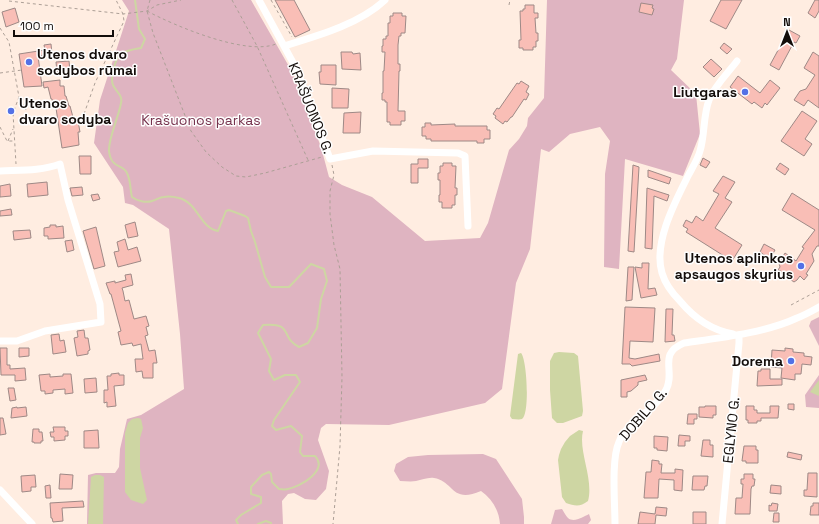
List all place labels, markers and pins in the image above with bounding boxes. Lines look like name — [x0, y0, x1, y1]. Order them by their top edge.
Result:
place label: Utenos dvaro sodybos rūmai — [37, 45, 137, 79]
marker: Utenos dvaro sodybos rūmai — [24, 57, 34, 67]
place label: Liutgaras — [673, 83, 737, 101]
marker: Liutgaras — [740, 87, 750, 97]
place label: Utenos dvaro sodyba — [19, 94, 111, 128]
marker: Utenos dvaro sodyba — [6, 106, 16, 116]
place label: Utenos aplinkos apsaugos skyrius — [675, 249, 793, 283]
marker: Utenos aplinkos apsaugos skyrius — [796, 261, 806, 271]
place label: Dorema — [732, 352, 783, 370]
marker: Dorema — [786, 356, 796, 366]

